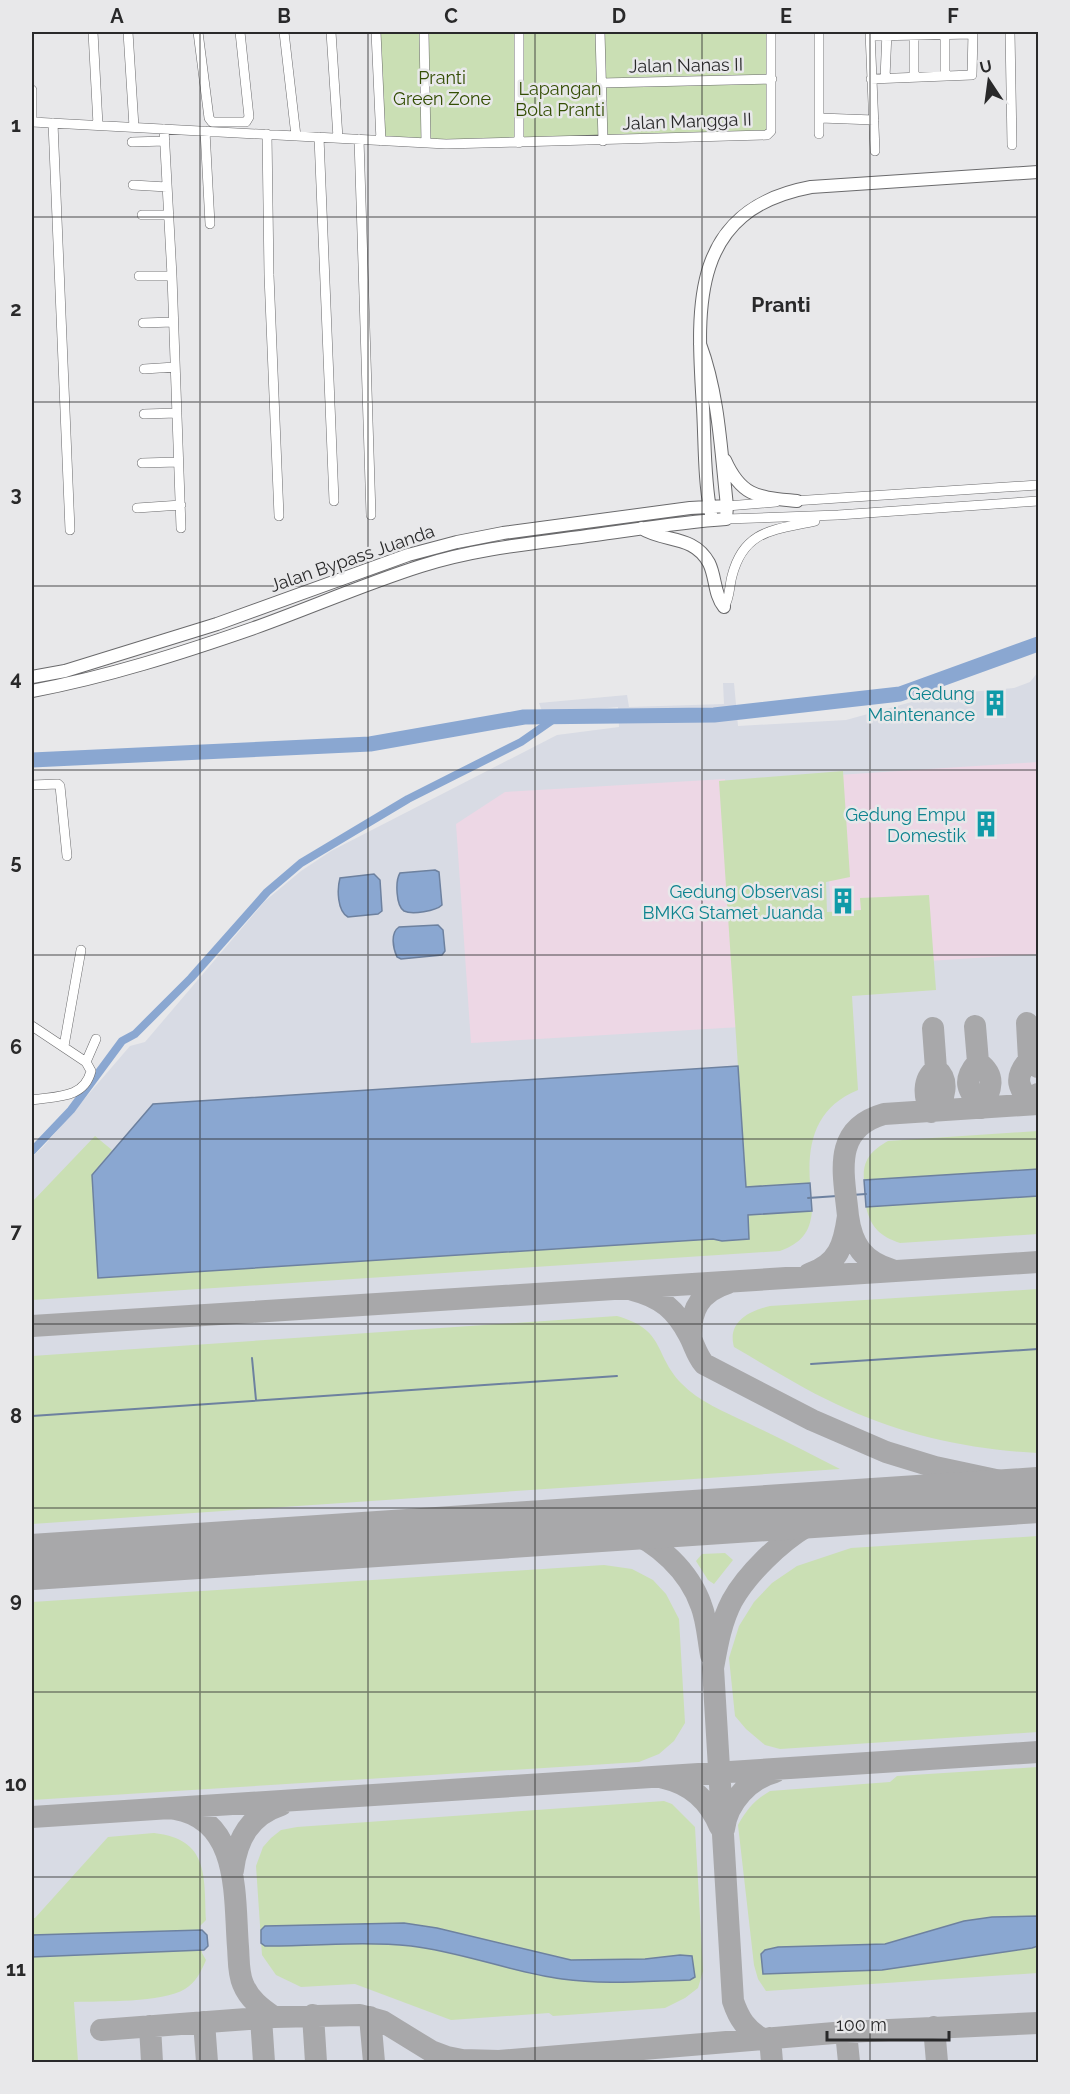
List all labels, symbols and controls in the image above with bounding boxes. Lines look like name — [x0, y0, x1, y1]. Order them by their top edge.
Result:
text: A — [110, 4, 124, 28]
text: B — [277, 4, 291, 28]
text: C — [444, 4, 458, 28]
text: D — [612, 4, 626, 28]
text: E — [780, 4, 792, 28]
text: F — [947, 4, 959, 28]
north arrow — [959, 51, 1019, 111]
street label: Jalan Nanas II — [629, 54, 743, 76]
text: U — [978, 56, 994, 77]
park label: Pranti Green Zone — [393, 67, 491, 109]
park label: Lapangan Bola Pranti — [515, 78, 605, 120]
street label: Jalan Mangga II — [622, 108, 752, 134]
text: 1 — [11, 113, 21, 137]
district label: Pranti — [751, 292, 811, 317]
text: 2 — [10, 297, 22, 321]
text: 3 — [10, 482, 22, 506]
street label: Jalan Bypass Juanda — [267, 520, 437, 596]
text: 4 — [10, 666, 22, 690]
place label: Gedung Maintenance — [868, 683, 975, 725]
building icon: Gedung Maintenance — [980, 688, 1010, 718]
place label: Gedung Empu Domestik — [845, 804, 966, 846]
building icon: Gedung Empu Domestik — [971, 809, 1001, 839]
text: 5 — [10, 850, 22, 874]
place label: Gedung Observasi BMKG Stamet Juanda — [643, 881, 823, 923]
building icon: Gedung Observasi BMKG Stamet Juanda — [828, 886, 858, 916]
text: 6 — [10, 1035, 22, 1059]
text: 7 — [10, 1219, 22, 1243]
text: 8 — [10, 1404, 22, 1428]
text: 9 — [10, 1588, 22, 1612]
text: 10 — [5, 1772, 27, 1796]
text: 11 — [6, 1957, 26, 1981]
scale bar — [827, 2004, 948, 2042]
text: 100 m — [836, 2014, 887, 2035]

